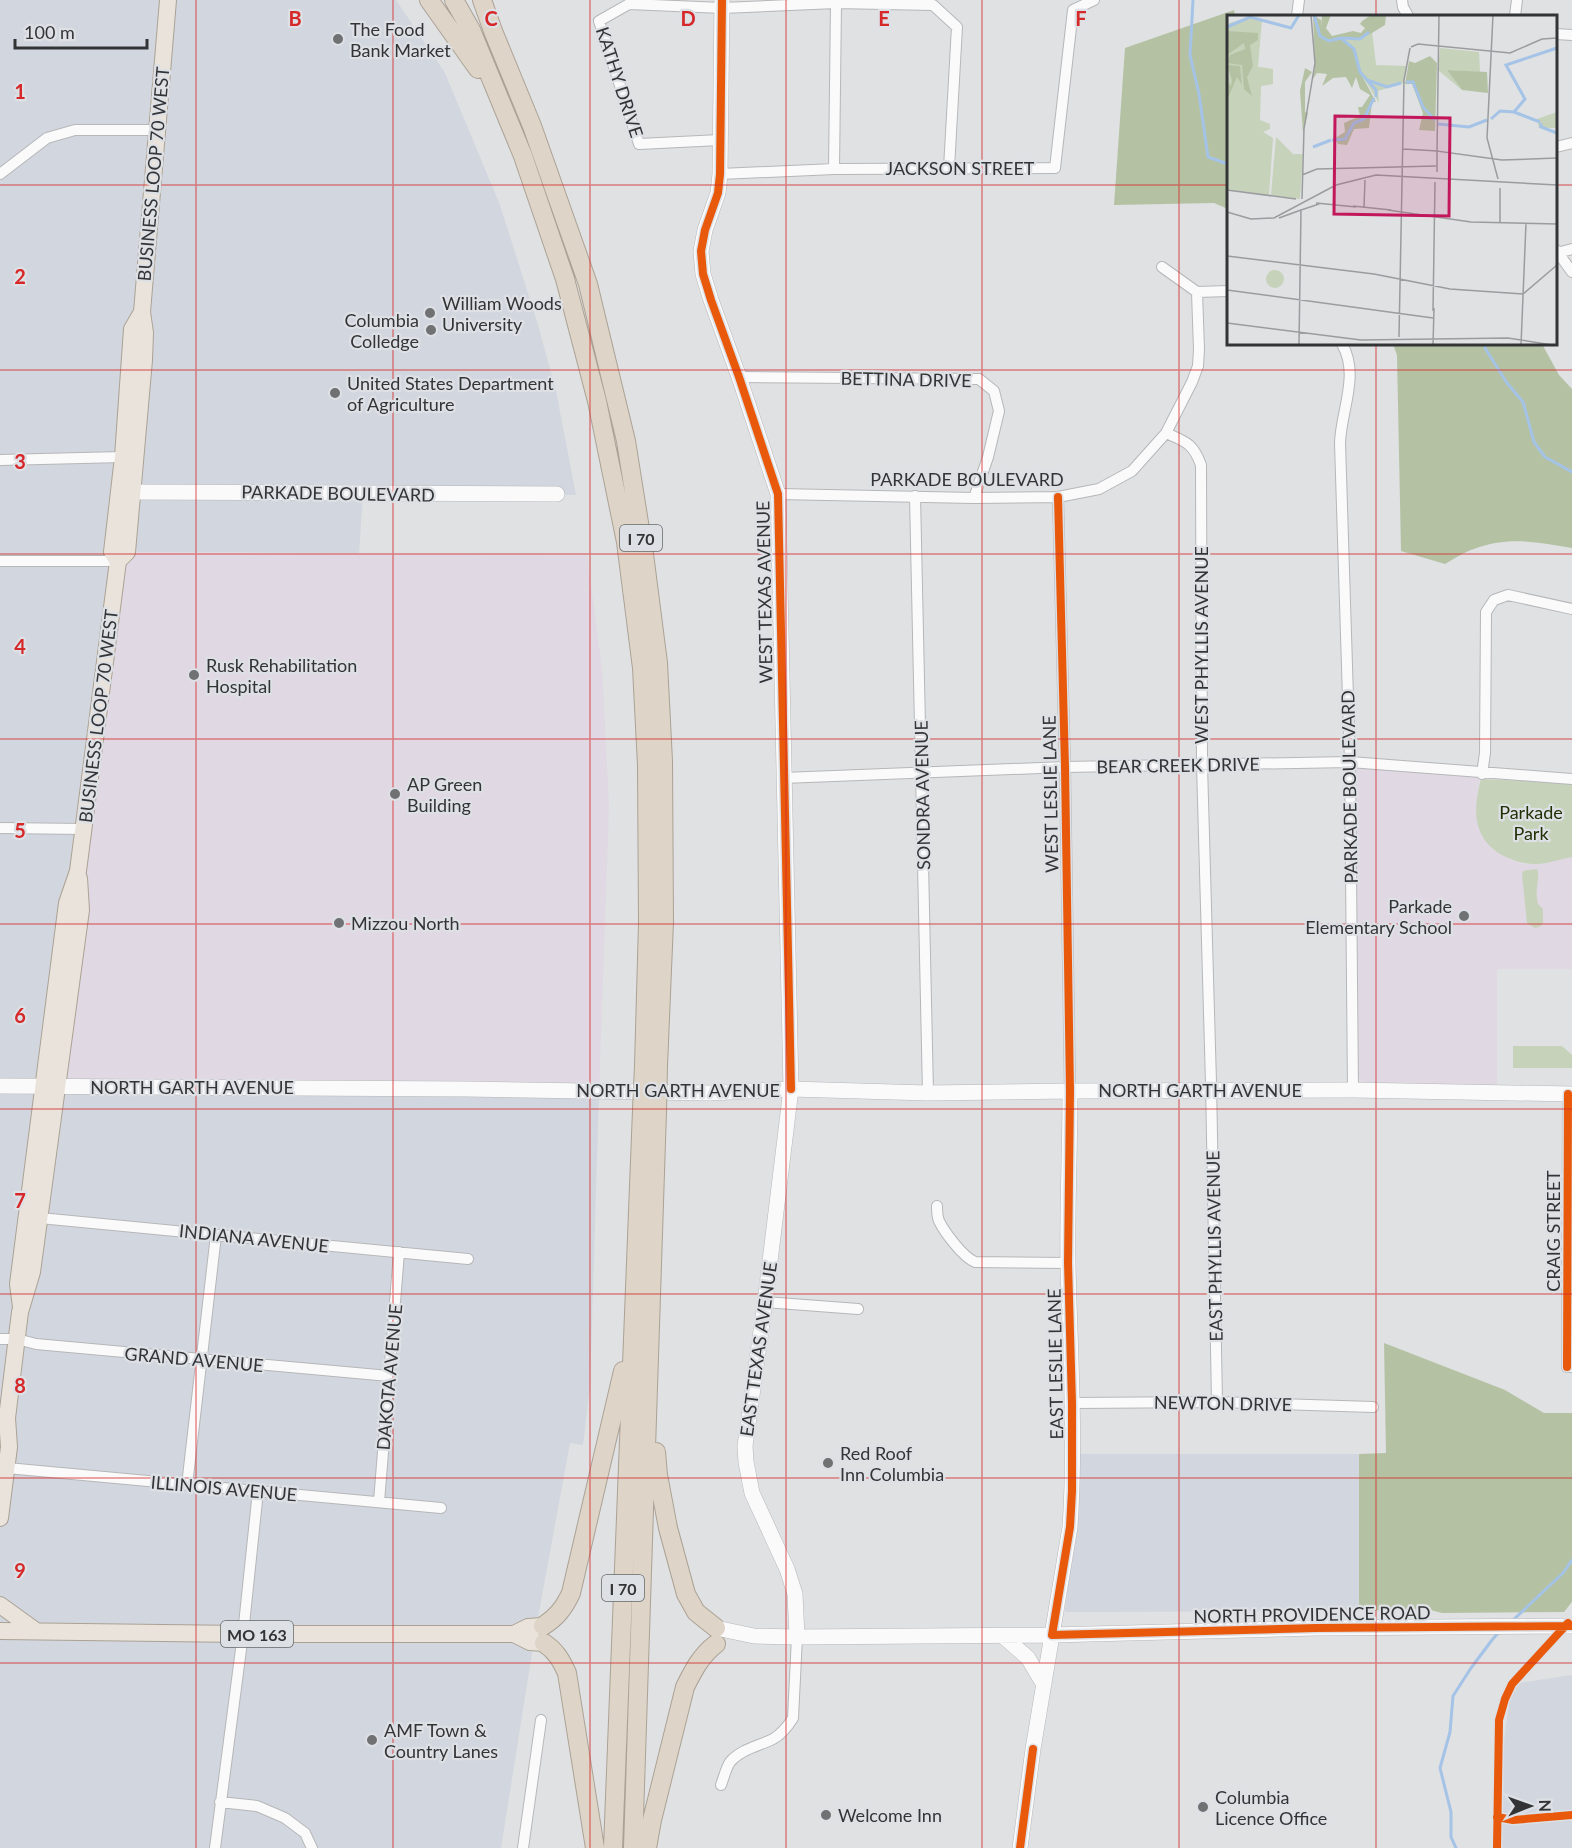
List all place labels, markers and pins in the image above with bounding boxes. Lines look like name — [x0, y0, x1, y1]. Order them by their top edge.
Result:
place label: The Food Bank Market — [350, 18, 451, 61]
marker: The Food Bank Market — [331, 32, 345, 46]
place label: William Woods University — [442, 292, 562, 335]
marker: William Woods University — [423, 306, 437, 320]
place label: Columbia Colledge — [345, 309, 419, 352]
marker: Columbia Colledge — [424, 323, 438, 337]
place label: United States Department of Agriculture — [347, 372, 554, 415]
marker: United States Department of Agriculture — [328, 386, 342, 400]
place label: Rusk Rehabilitation Hospital — [206, 654, 357, 697]
marker: Rusk Rehabilitation Hospital — [187, 668, 201, 682]
place label: AP Green Building — [407, 773, 482, 816]
marker: AP Green Building — [388, 787, 402, 801]
place label: Parkade Elementary School — [1305, 895, 1452, 938]
marker: Parkade Elementary School — [1457, 909, 1471, 923]
place label: Mizzou North — [351, 912, 460, 934]
marker: Mizzou North — [332, 916, 346, 930]
place label: Red Roof Inn Columbia — [840, 1442, 944, 1485]
marker: Red Roof Inn Columbia — [821, 1456, 835, 1470]
place label: AMF Town & Country Lanes — [384, 1719, 498, 1762]
marker: AMF Town & Country Lanes — [365, 1733, 379, 1747]
place label: Columbia Licence Office — [1215, 1786, 1327, 1829]
marker: Columbia Licence Office — [1196, 1800, 1210, 1814]
place label: Welcome Inn — [838, 1804, 942, 1826]
marker: Welcome Inn — [819, 1808, 833, 1822]

